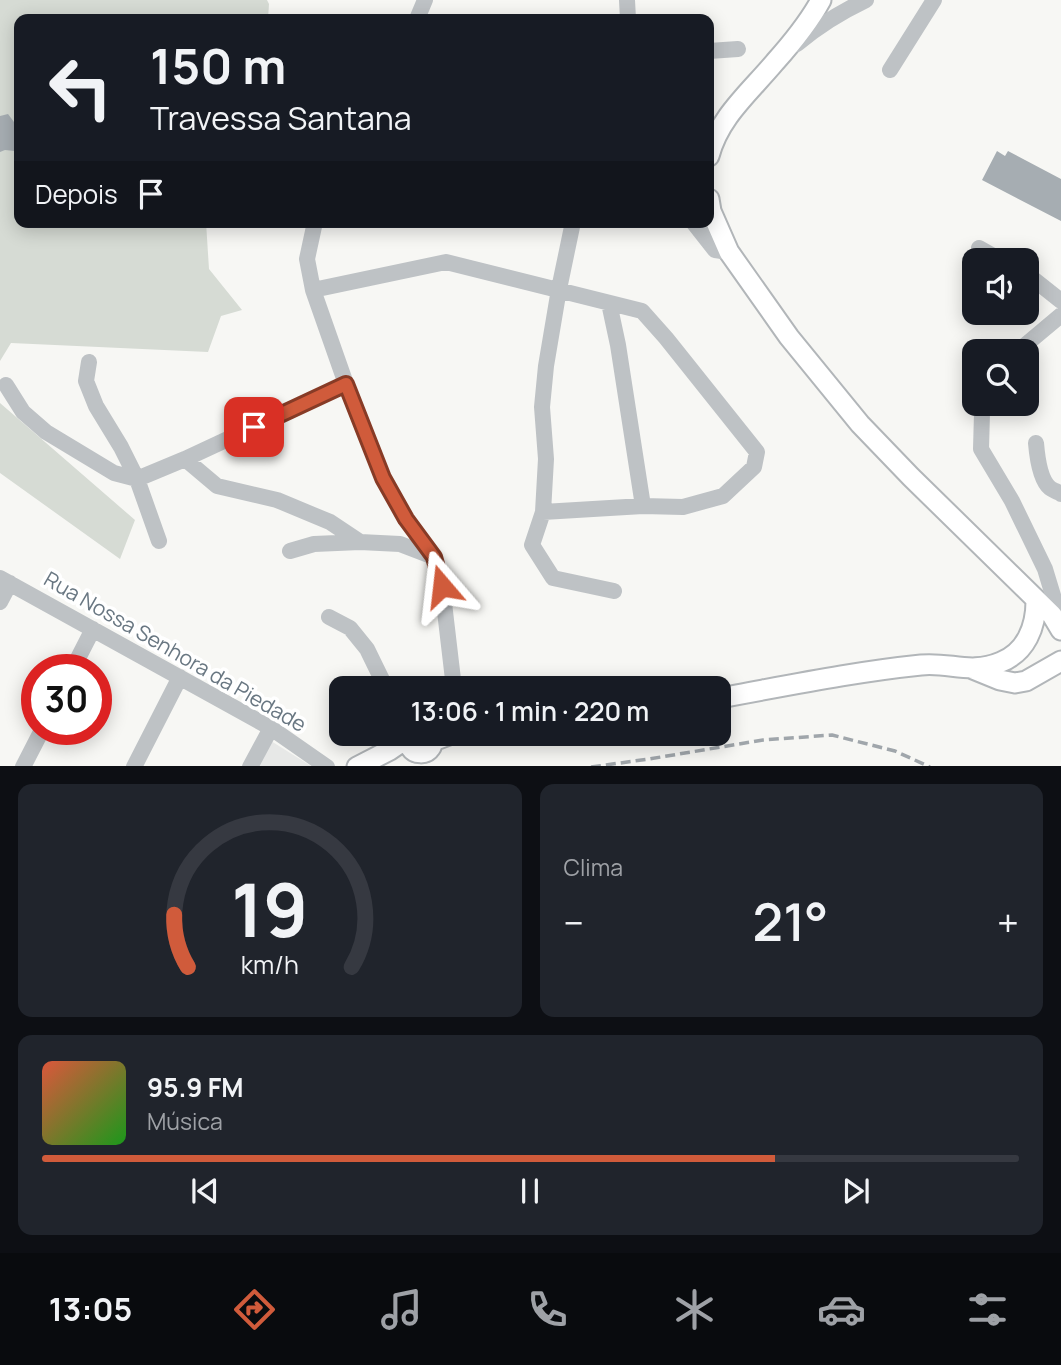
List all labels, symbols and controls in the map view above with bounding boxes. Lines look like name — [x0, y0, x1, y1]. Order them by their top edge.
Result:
text: 150 m — [150, 32, 286, 99]
icon: left — [35, 42, 126, 133]
text: Travessa Santana — [150, 96, 412, 140]
icon: arrive — [132, 175, 170, 213]
text: Depois — [35, 176, 118, 212]
map controls — [962, 248, 1039, 416]
button: sound — [962, 248, 1039, 325]
button: search — [962, 339, 1039, 416]
pin — [224, 397, 284, 457]
icon: arrive — [235, 408, 273, 446]
position arrow — [405, 549, 479, 623]
street label: Rua Nossa Senhora da Piedade — [39, 564, 312, 738]
speed limit sign: 30 — [21, 654, 112, 745]
text: 13:06 · 1 min · 220 m — [411, 693, 649, 729]
text: Clima — [564, 851, 623, 883]
text: 19 — [231, 859, 308, 959]
text: 21° — [753, 886, 828, 957]
text: − — [564, 896, 584, 948]
text: + — [997, 896, 1019, 948]
text: km/h — [241, 946, 299, 981]
text: 95.9 FM — [147, 1069, 244, 1105]
text: Música — [147, 1105, 223, 1137]
icon: previous — [186, 1172, 224, 1210]
icon: pause — [511, 1172, 549, 1210]
icon: next — [837, 1172, 875, 1210]
icon: directions — [230, 1285, 279, 1334]
icon: music — [377, 1285, 426, 1334]
icon: phone — [523, 1285, 572, 1334]
icon: climate — [670, 1285, 719, 1334]
icon: car — [817, 1285, 866, 1334]
icon: filters — [963, 1285, 1012, 1334]
text: 13:05 — [49, 1287, 132, 1331]

